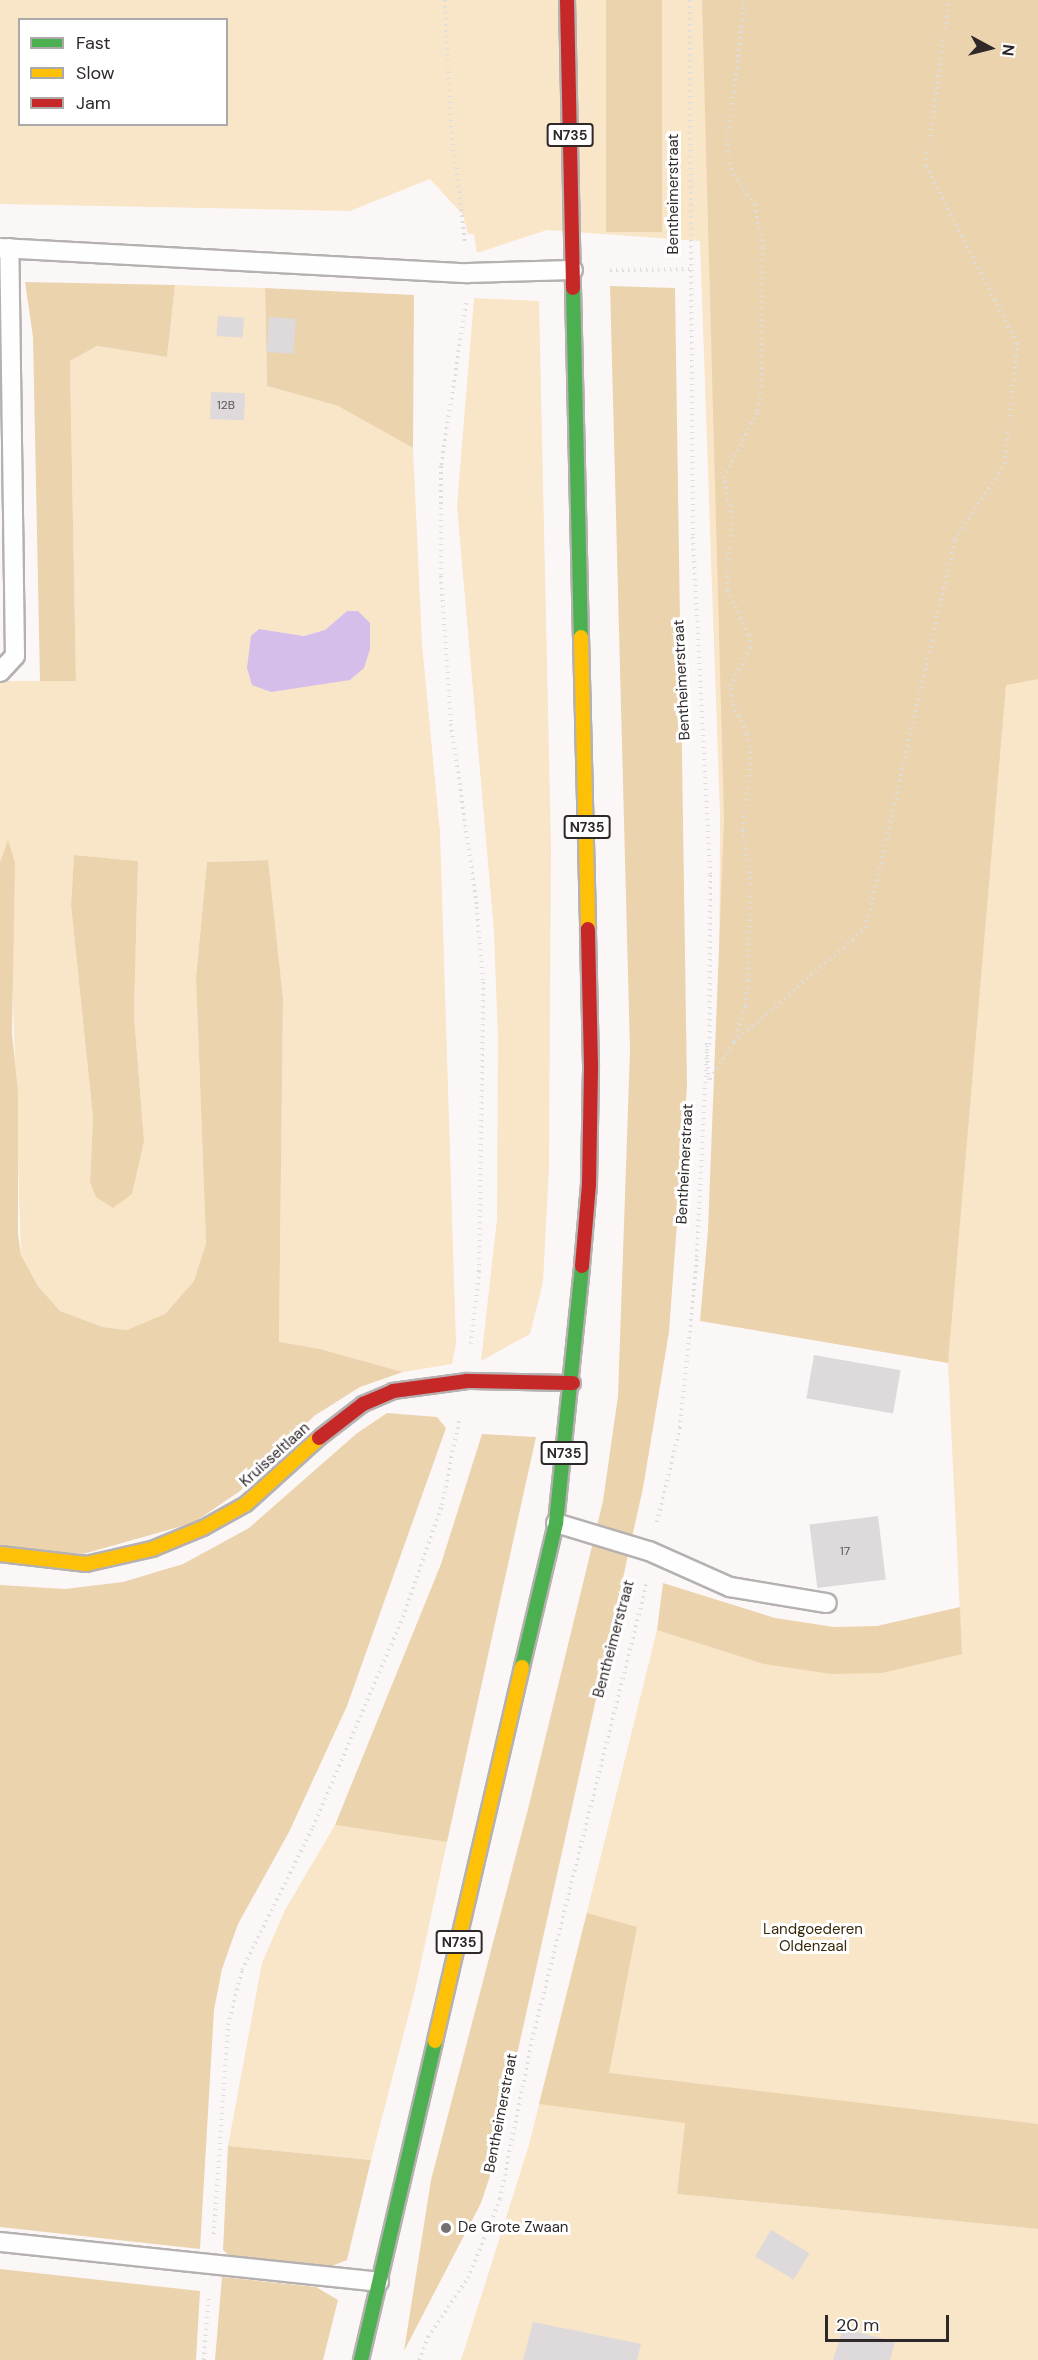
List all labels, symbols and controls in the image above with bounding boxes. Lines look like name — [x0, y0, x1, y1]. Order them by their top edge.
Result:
legend — [18, 18, 228, 126]
north arrow — [960, 18, 1020, 78]
text: Fast — [76, 31, 111, 55]
text: N — [997, 43, 1019, 57]
text: Slow — [76, 61, 115, 85]
text: Jam — [76, 91, 111, 115]
road number: N735 — [546, 124, 594, 146]
street label: Bentheimerstraat — [665, 134, 683, 254]
house number: 12B — [217, 399, 235, 413]
street label: Bentheimerstraat — [670, 619, 694, 741]
road number: N735 — [563, 816, 611, 838]
street label: Bentheimerstraat — [673, 1103, 697, 1225]
street label: Kruisseltlaan — [236, 1419, 314, 1491]
road number: N735 — [540, 1442, 588, 1464]
house number: 17 — [840, 1545, 850, 1559]
street label: Bentheimerstraat — [590, 1578, 638, 1700]
park label: Landgoederen Oldenzaal — [763, 1920, 863, 1955]
road number: N735 — [435, 1931, 483, 1953]
street label: Bentheimerstraat — [481, 2052, 521, 2174]
place label: De Grote Zwaan — [458, 2219, 568, 2237]
marker: De Grote Zwaan — [439, 2221, 453, 2235]
scale bar — [828, 2303, 952, 2341]
text: 20 m — [836, 2313, 879, 2337]

